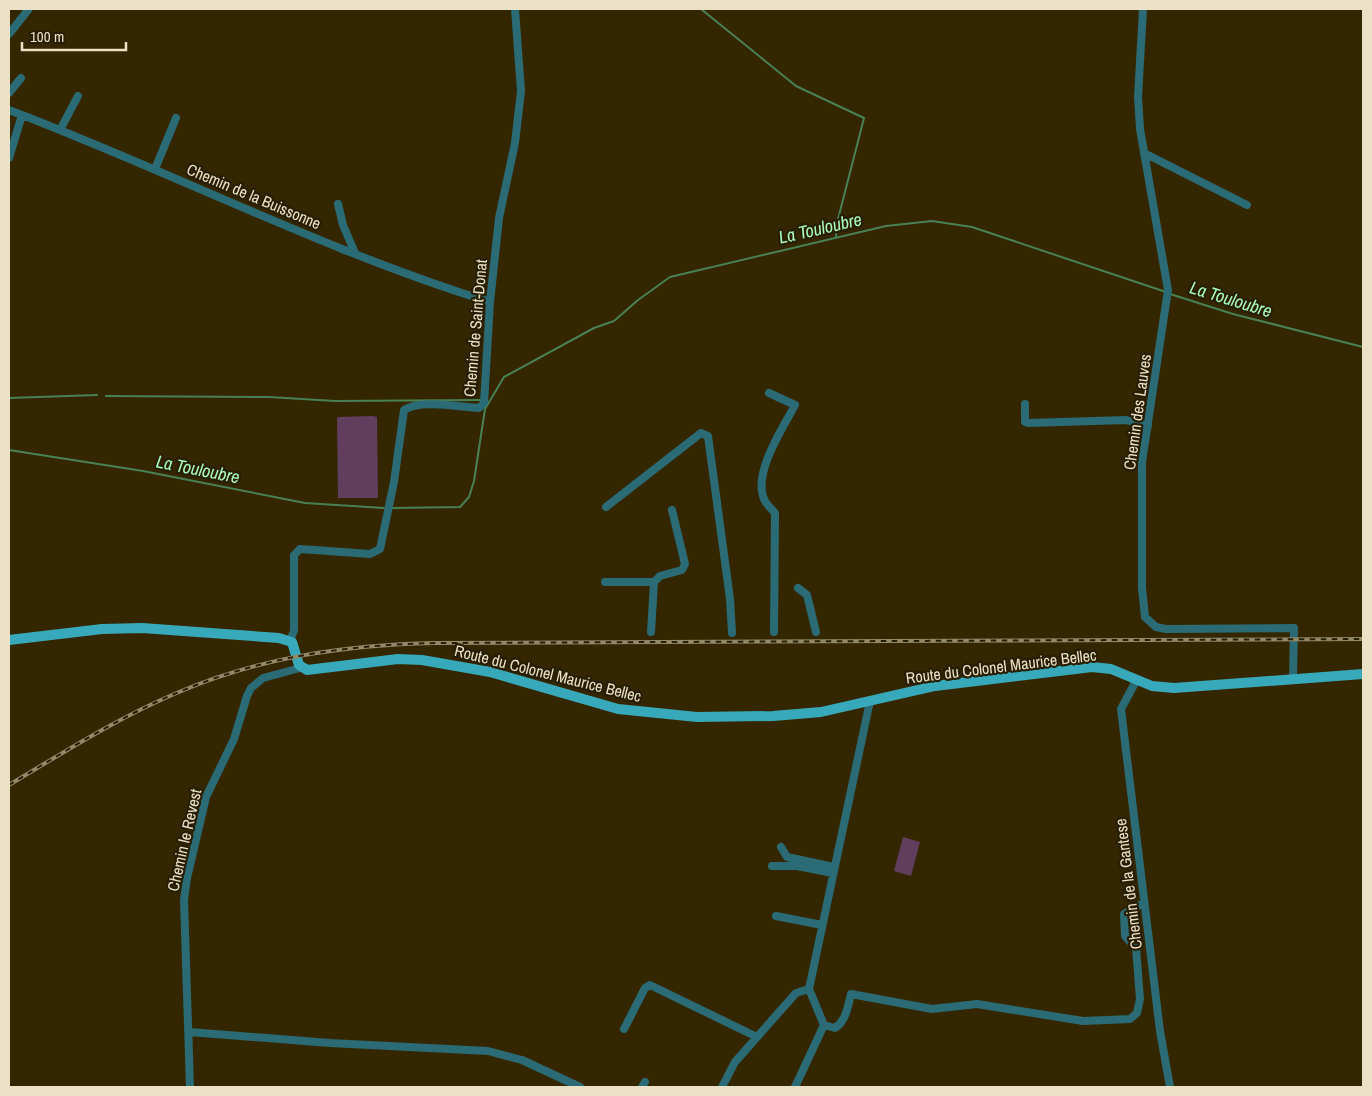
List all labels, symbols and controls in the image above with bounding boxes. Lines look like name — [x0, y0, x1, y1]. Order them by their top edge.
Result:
scale bar — [22, 20, 126, 52]
text: 100 m — [30, 26, 64, 47]
street label: Chemin de la Buissonne — [184, 158, 324, 234]
water label: La Touloubre — [776, 206, 864, 250]
street label: Chemin de Saint-Donat — [458, 258, 492, 398]
water label: La Touloubre — [1187, 275, 1275, 323]
street label: Chemin des Lauves — [1118, 353, 1156, 471]
water label: La Touloubre — [154, 449, 242, 489]
street label: Route du Colonel Maurice Bellec — [452, 639, 644, 707]
street label: Route du Colonel Maurice Bellec — [904, 643, 1098, 689]
street label: Chemin le Revest — [162, 786, 207, 893]
street label: Chemin de la Gantese — [1109, 818, 1147, 950]

